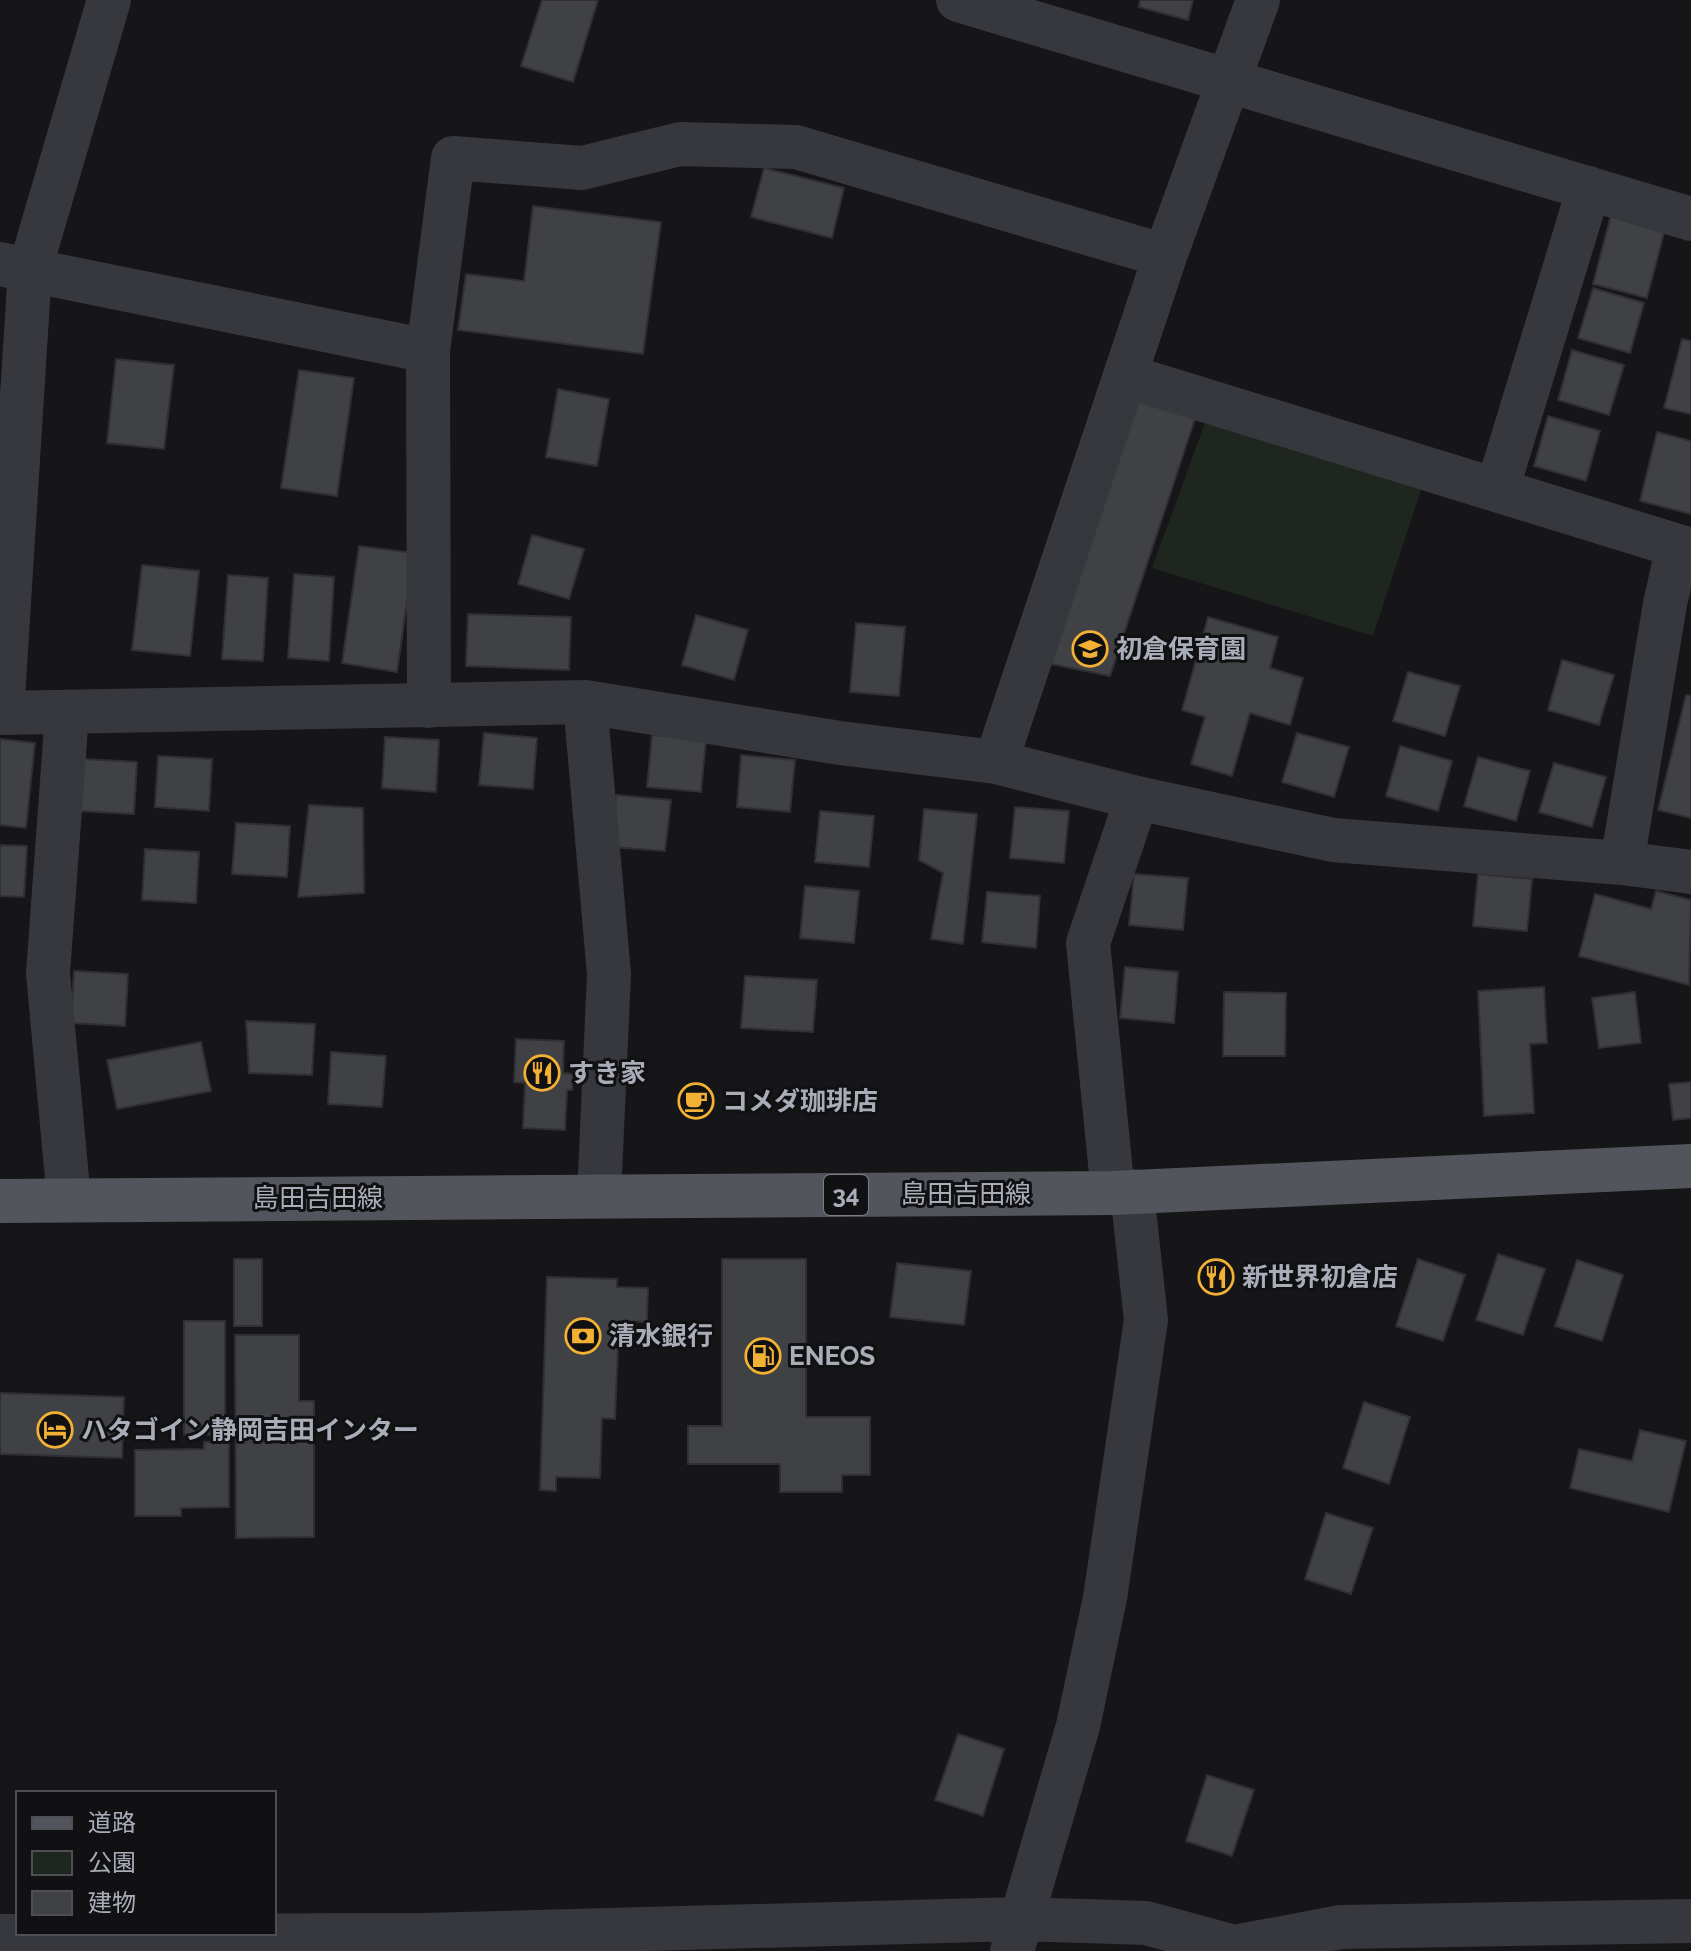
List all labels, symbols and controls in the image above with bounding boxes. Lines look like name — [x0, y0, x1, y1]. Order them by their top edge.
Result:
school or university icon: 初倉保育園 — [1071, 630, 1109, 668]
place label: 初倉保育園 — [1116, 634, 1246, 664]
restaurant icon: すき家 — [523, 1054, 561, 1092]
place label: すき家 — [568, 1058, 646, 1088]
cafe icon: コメダ珈琲店 — [677, 1082, 715, 1120]
place label: コメダ珈琲店 — [722, 1086, 878, 1116]
road number: 34 — [824, 1175, 868, 1215]
street label: 島田吉田線 — [901, 1179, 1031, 1209]
street label: 島田吉田線 — [253, 1183, 383, 1213]
restaurant icon: 新世界初倉店 — [1197, 1258, 1235, 1296]
place label: 新世界初倉店 — [1242, 1262, 1398, 1292]
bank icon: 清水銀行 — [564, 1317, 602, 1355]
place label: 清水銀行 — [609, 1321, 713, 1351]
fuel station icon: ENEOS — [744, 1337, 782, 1375]
place label: ENEOS — [789, 1341, 875, 1371]
hotel icon: ハタゴイン静岡吉田インター — [36, 1411, 74, 1449]
place label: ハタゴイン静岡吉田インター — [81, 1415, 419, 1445]
legend — [16, 1791, 276, 1935]
text: 道路 — [88, 1808, 136, 1837]
text: 公園 — [88, 1848, 136, 1877]
text: 建物 — [88, 1888, 136, 1917]

